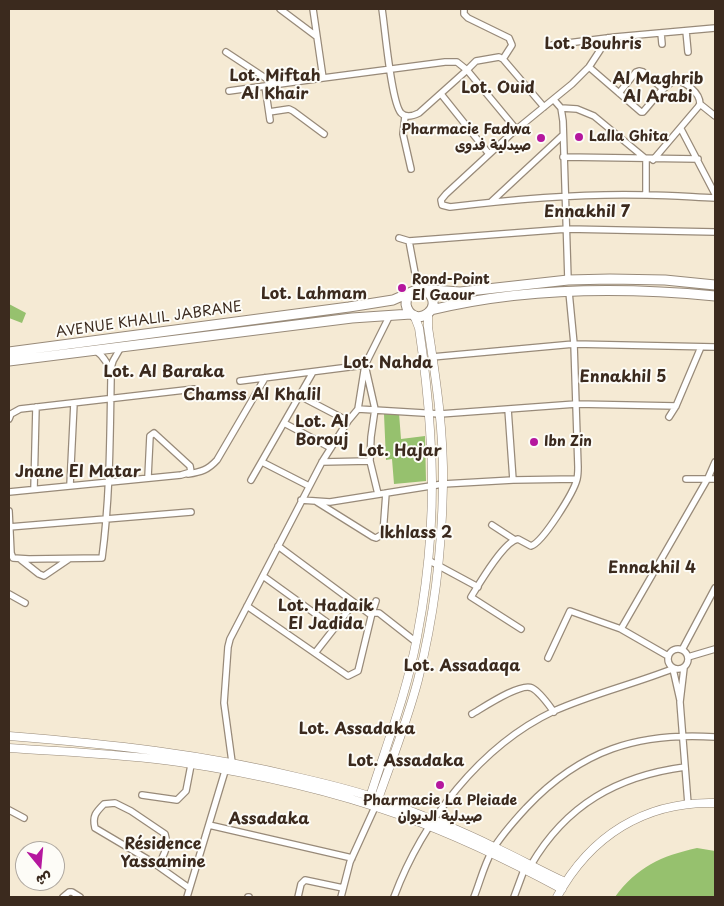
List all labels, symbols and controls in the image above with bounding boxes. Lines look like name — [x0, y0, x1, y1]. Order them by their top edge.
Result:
district label: Lot. Bouhris — [544, 35, 642, 55]
district label: Lot. Miftah Al Khair — [229, 67, 321, 105]
district label: Al Maghrib Al Arabi — [613, 70, 703, 108]
district label: Lot. Ouid — [461, 79, 535, 99]
place label: Pharmacie Fadwa صيدلية فدوى — [401, 122, 531, 154]
place label: Lalla Ghita — [589, 129, 669, 145]
marker: Lalla Ghita — [573, 131, 585, 143]
marker: Pharmacie Fadwa صيدلية فدوى — [535, 132, 547, 144]
district label: Ennakhil 7 — [544, 203, 630, 223]
place label: Rond-Point El Gaour — [412, 272, 490, 304]
marker: Rond-Point El Gaour — [396, 282, 408, 294]
district label: Lot. Lahmam — [261, 285, 367, 305]
street label: AVENUE KHALIL JABRANE — [55, 299, 243, 341]
district label: Lot. Nahda — [343, 354, 433, 374]
district label: Lot. Al Baraka — [103, 363, 225, 383]
district label: Ennakhil 5 — [579, 368, 667, 388]
district label: Chamss Al Khalil — [183, 386, 321, 406]
district label: Lot. Al Borouj — [295, 413, 349, 451]
place label: Ibn Zin — [544, 434, 592, 450]
marker: Ibn Zin — [528, 436, 540, 448]
district label: Lot. Hajar — [358, 442, 442, 462]
district label: Jnane El Matar — [15, 463, 141, 483]
district label: Ikhlass 2 — [380, 524, 452, 544]
district label: Ennakhil 4 — [608, 559, 696, 579]
district label: Lot. Hadaik El Jadida — [278, 597, 374, 635]
district label: Lot. Assadaqa — [404, 657, 520, 677]
district label: Lot. Assadaka — [299, 720, 415, 740]
district label: Lot. Assadaka — [348, 752, 464, 772]
marker: Pharmacie La Pleiade صيدلية الديوان — [434, 779, 446, 791]
place label: Pharmacie La Pleiade صيدلية الديوان — [363, 793, 517, 826]
district label: Assadaka — [229, 810, 309, 830]
district label: Résidence Yassamine — [120, 835, 206, 873]
north arrow — [15, 841, 65, 891]
text: ش — [34, 868, 55, 892]

